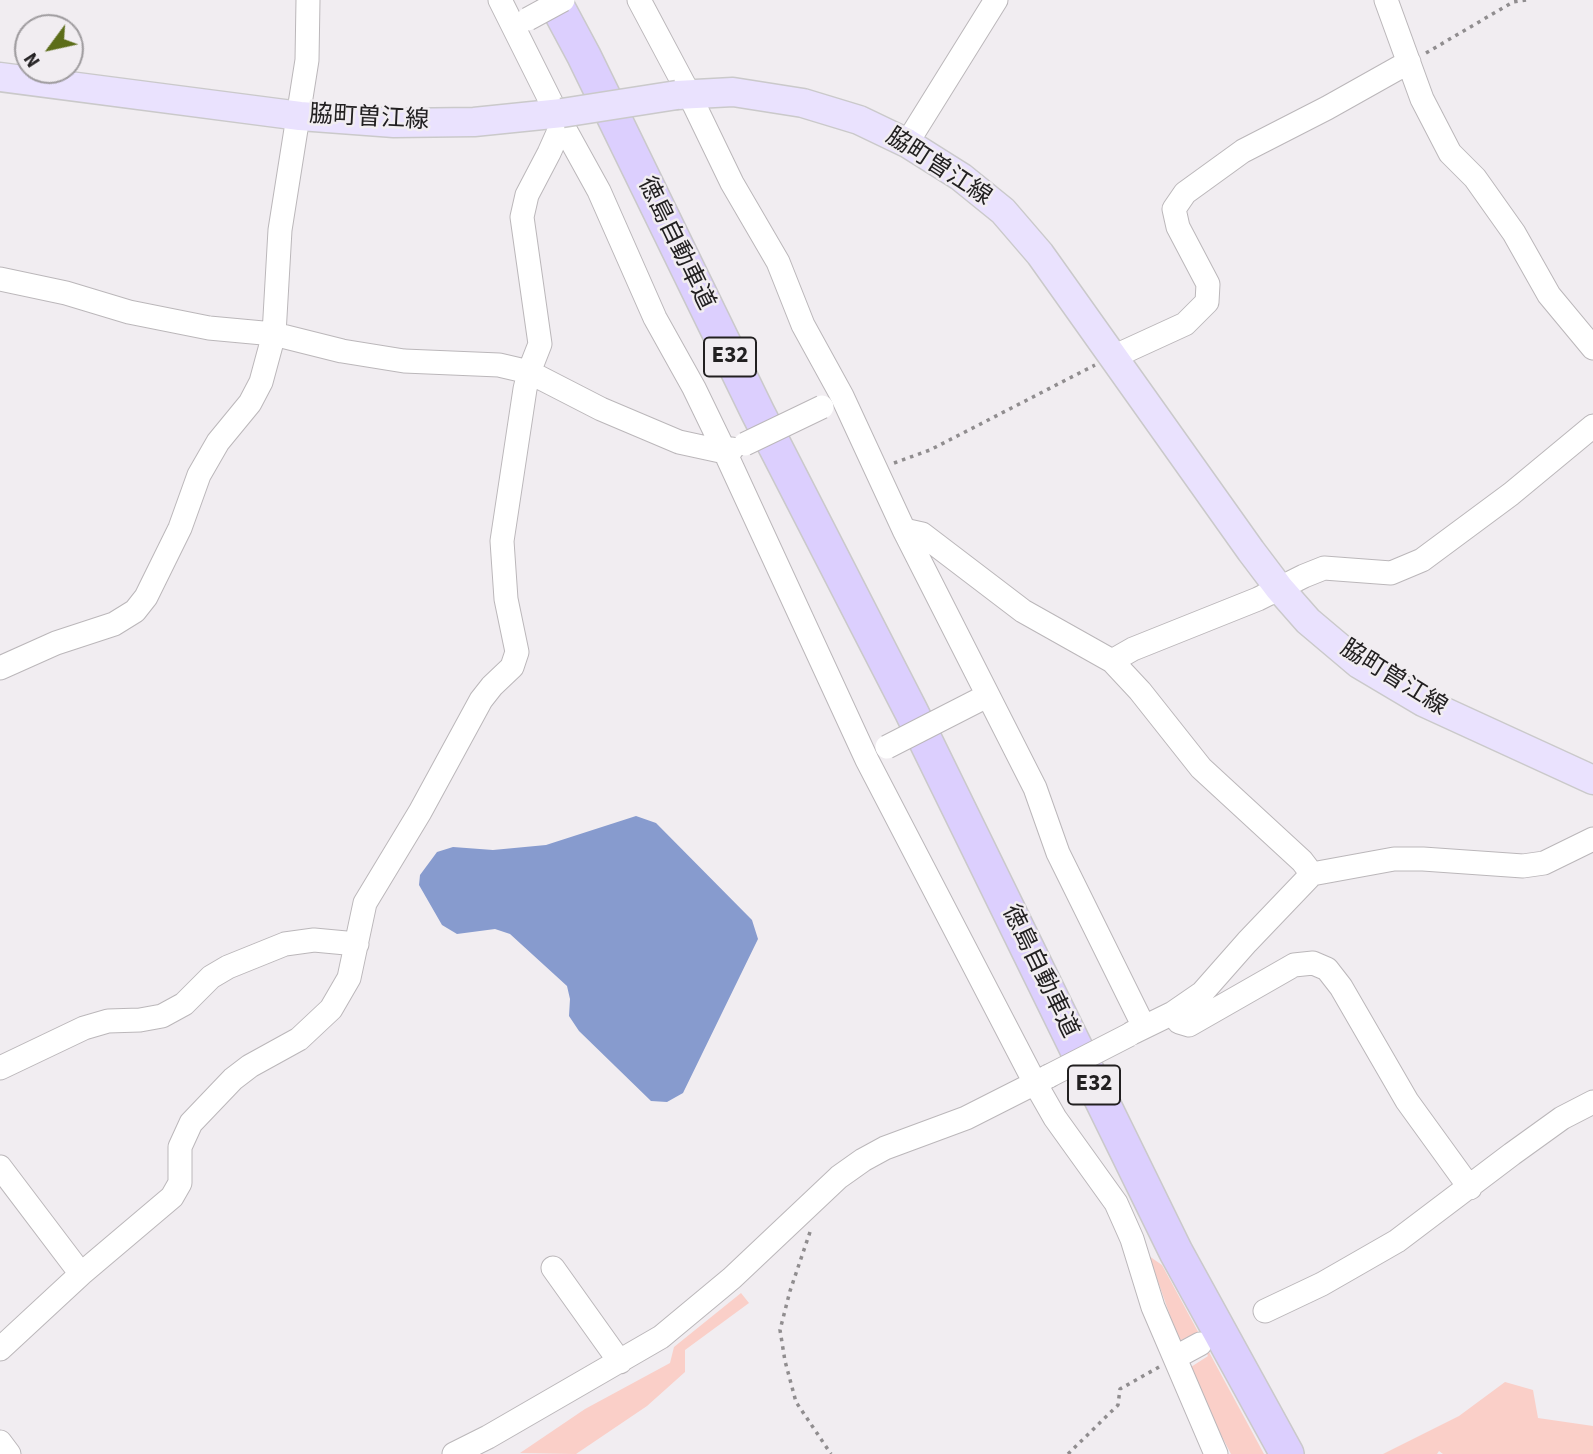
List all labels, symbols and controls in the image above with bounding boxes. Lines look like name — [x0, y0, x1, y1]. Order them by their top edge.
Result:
north arrow — [14, 14, 84, 84]
text: N — [18, 47, 47, 72]
street label: 脇町曽江線 — [308, 101, 430, 137]
street label: 脇町曽江線 — [880, 123, 996, 213]
street label: 徳島自動車道 — [630, 173, 720, 315]
road number: E32 — [704, 338, 756, 376]
street label: 脇町曽江線 — [1334, 635, 1452, 723]
street label: 徳島自動車道 — [994, 901, 1084, 1043]
road number: E32 — [1068, 1066, 1120, 1104]

